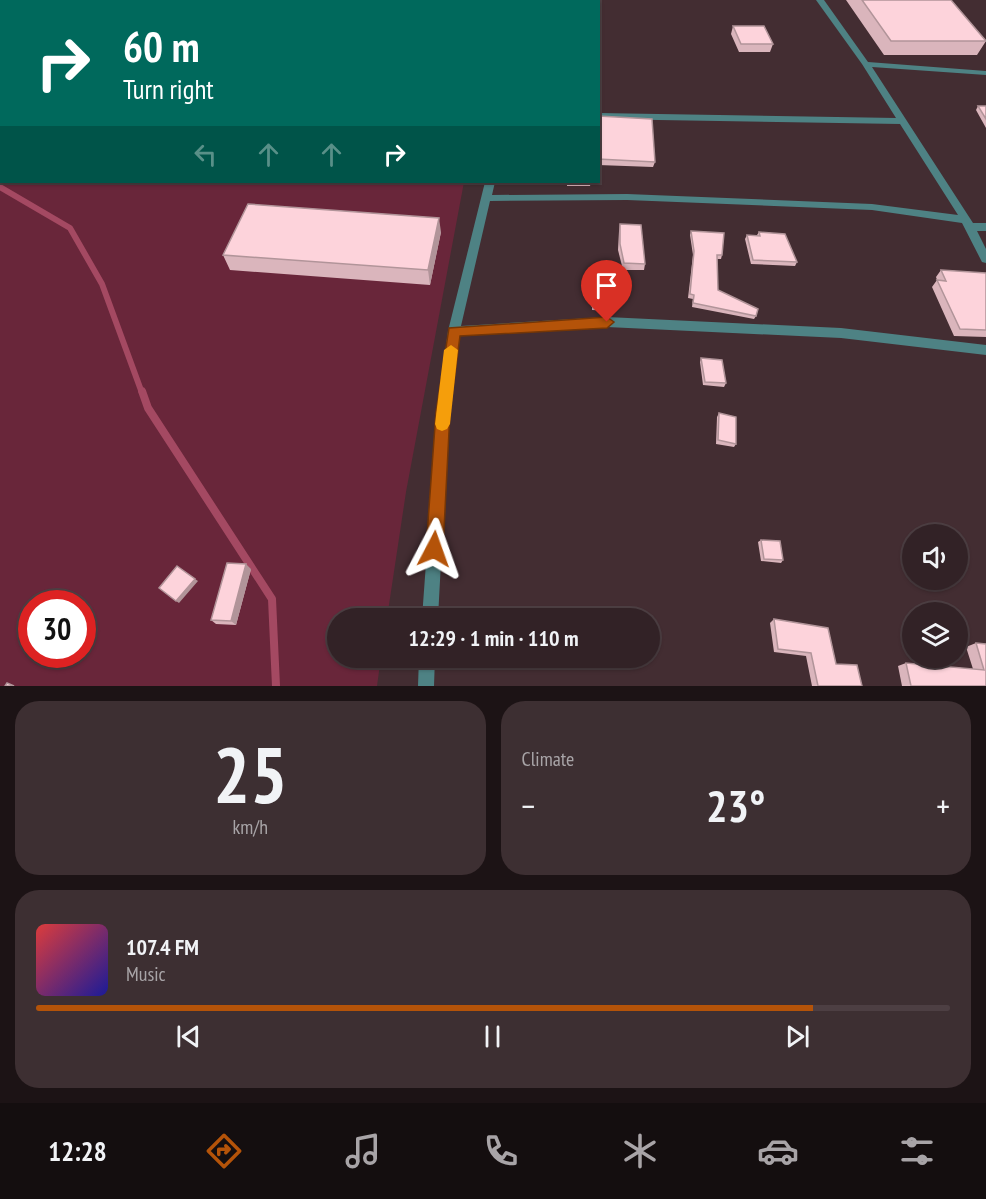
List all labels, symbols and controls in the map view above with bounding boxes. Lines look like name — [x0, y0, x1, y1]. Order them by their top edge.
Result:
text: 60 m — [123, 19, 200, 74]
icon: right — [24, 24, 102, 102]
text: Turn right — [123, 72, 214, 106]
icon: left — [189, 138, 222, 171]
icon: ahead — [252, 138, 285, 171]
icon: ahead — [315, 138, 348, 171]
icon: right — [378, 138, 411, 171]
pin — [581, 260, 632, 322]
icon: arrive — [590, 269, 623, 302]
position arrow — [402, 517, 466, 581]
map controls — [902, 524, 968, 668]
button: sound — [902, 524, 968, 590]
speed limit sign: 30 — [18, 590, 96, 668]
button: layers — [902, 602, 968, 668]
text: 12:29 · 1 min · 110 m — [408, 624, 579, 652]
text: 25 — [213, 724, 288, 825]
text: Climate — [522, 746, 574, 772]
text: 23° — [706, 776, 765, 834]
text: − — [522, 784, 535, 827]
text: + — [936, 784, 950, 827]
text: km/h — [233, 814, 268, 840]
text: 107.4 FM — [126, 933, 199, 961]
text: Music — [126, 961, 166, 987]
icon: previous — [172, 1020, 205, 1053]
icon: pause — [476, 1020, 509, 1053]
icon: next — [781, 1020, 814, 1053]
icon: directions — [203, 1130, 245, 1172]
icon: music — [342, 1130, 384, 1172]
icon: phone — [480, 1130, 522, 1172]
icon: climate — [619, 1130, 661, 1172]
icon: car — [757, 1130, 799, 1172]
icon: filters — [896, 1130, 938, 1172]
text: 12:28 — [48, 1134, 107, 1168]

